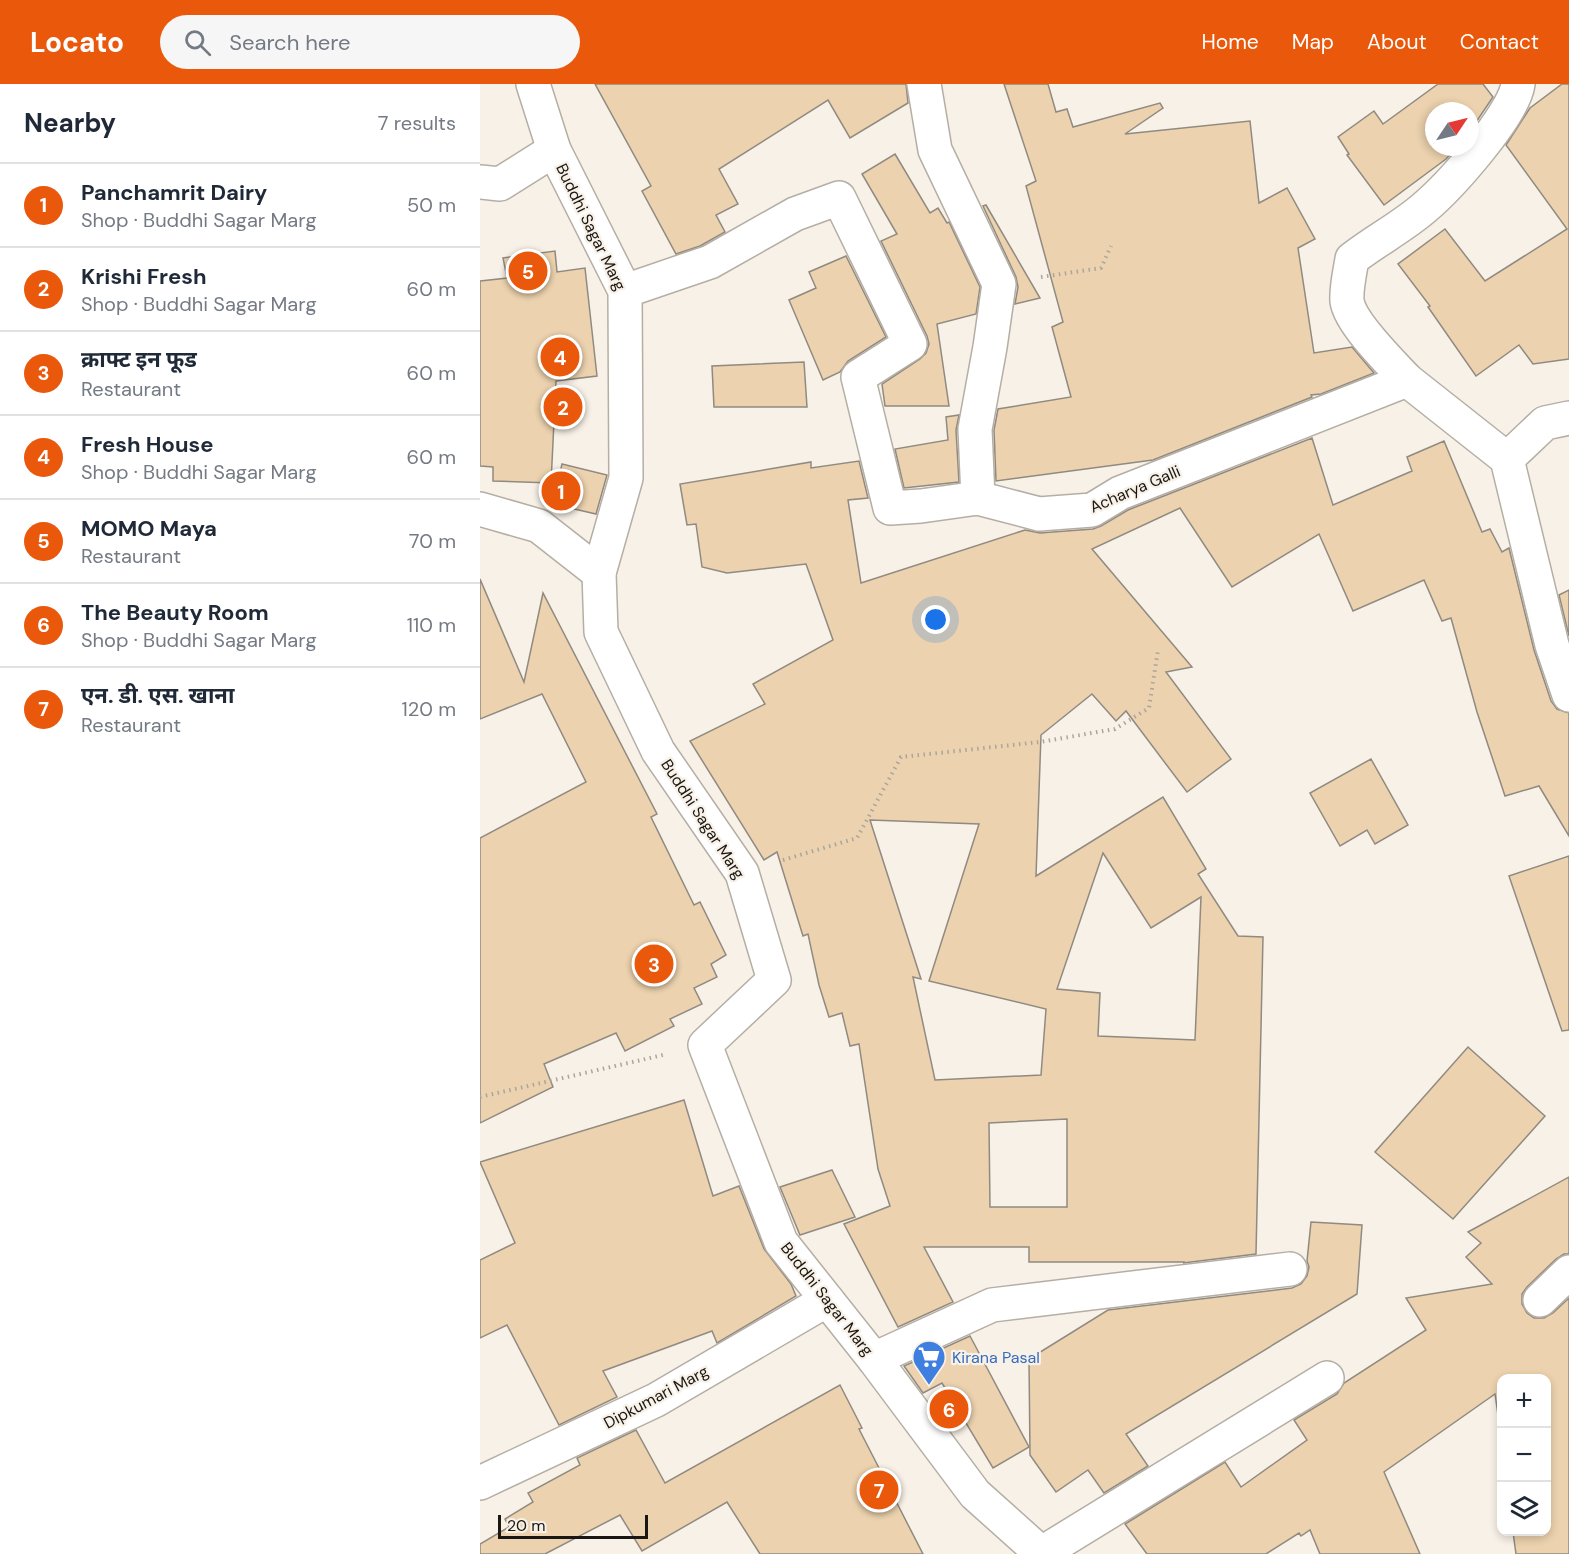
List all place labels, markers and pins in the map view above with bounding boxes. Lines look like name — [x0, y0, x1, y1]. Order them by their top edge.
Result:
pin: 5 — [508, 248, 548, 294]
pin: 4 — [540, 334, 580, 380]
pin: 2 — [544, 384, 583, 430]
pin: 1 — [542, 468, 580, 514]
pin: 3 — [634, 942, 674, 986]
supermarket icon: Kirana Pasal — [911, 1339, 947, 1386]
place label: Kirana Pasal — [952, 1347, 1040, 1368]
pin: 6 — [930, 1386, 968, 1432]
pin: 7 — [860, 1468, 898, 1512]

